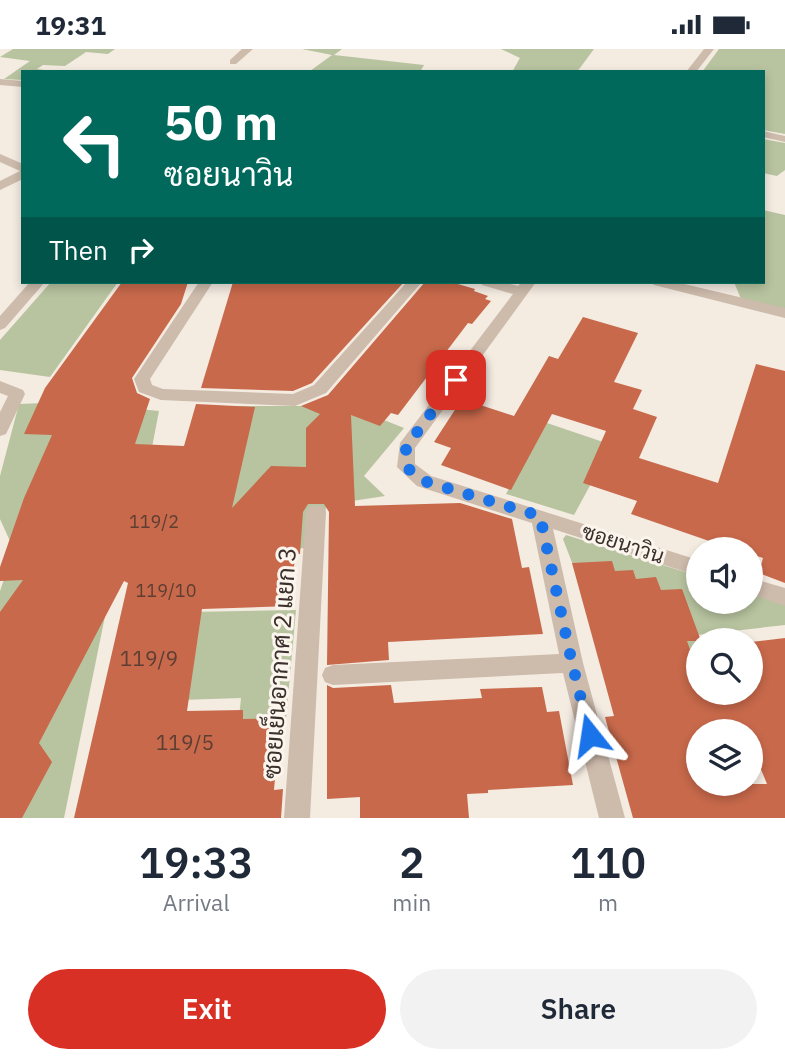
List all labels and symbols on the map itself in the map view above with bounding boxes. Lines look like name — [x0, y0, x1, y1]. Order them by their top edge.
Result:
pin — [426, 350, 486, 410]
house number: 119/2 — [129, 510, 179, 533]
street label: ซอยนาวิน — [579, 517, 668, 569]
street label: ซอยเย็นอากาศ 2 แยก 3 — [255, 546, 303, 780]
house number: 119/10 — [136, 579, 196, 602]
house number: 119/9 — [120, 644, 178, 672]
position arrow — [553, 698, 627, 772]
house number: 119/5 — [156, 728, 214, 756]

